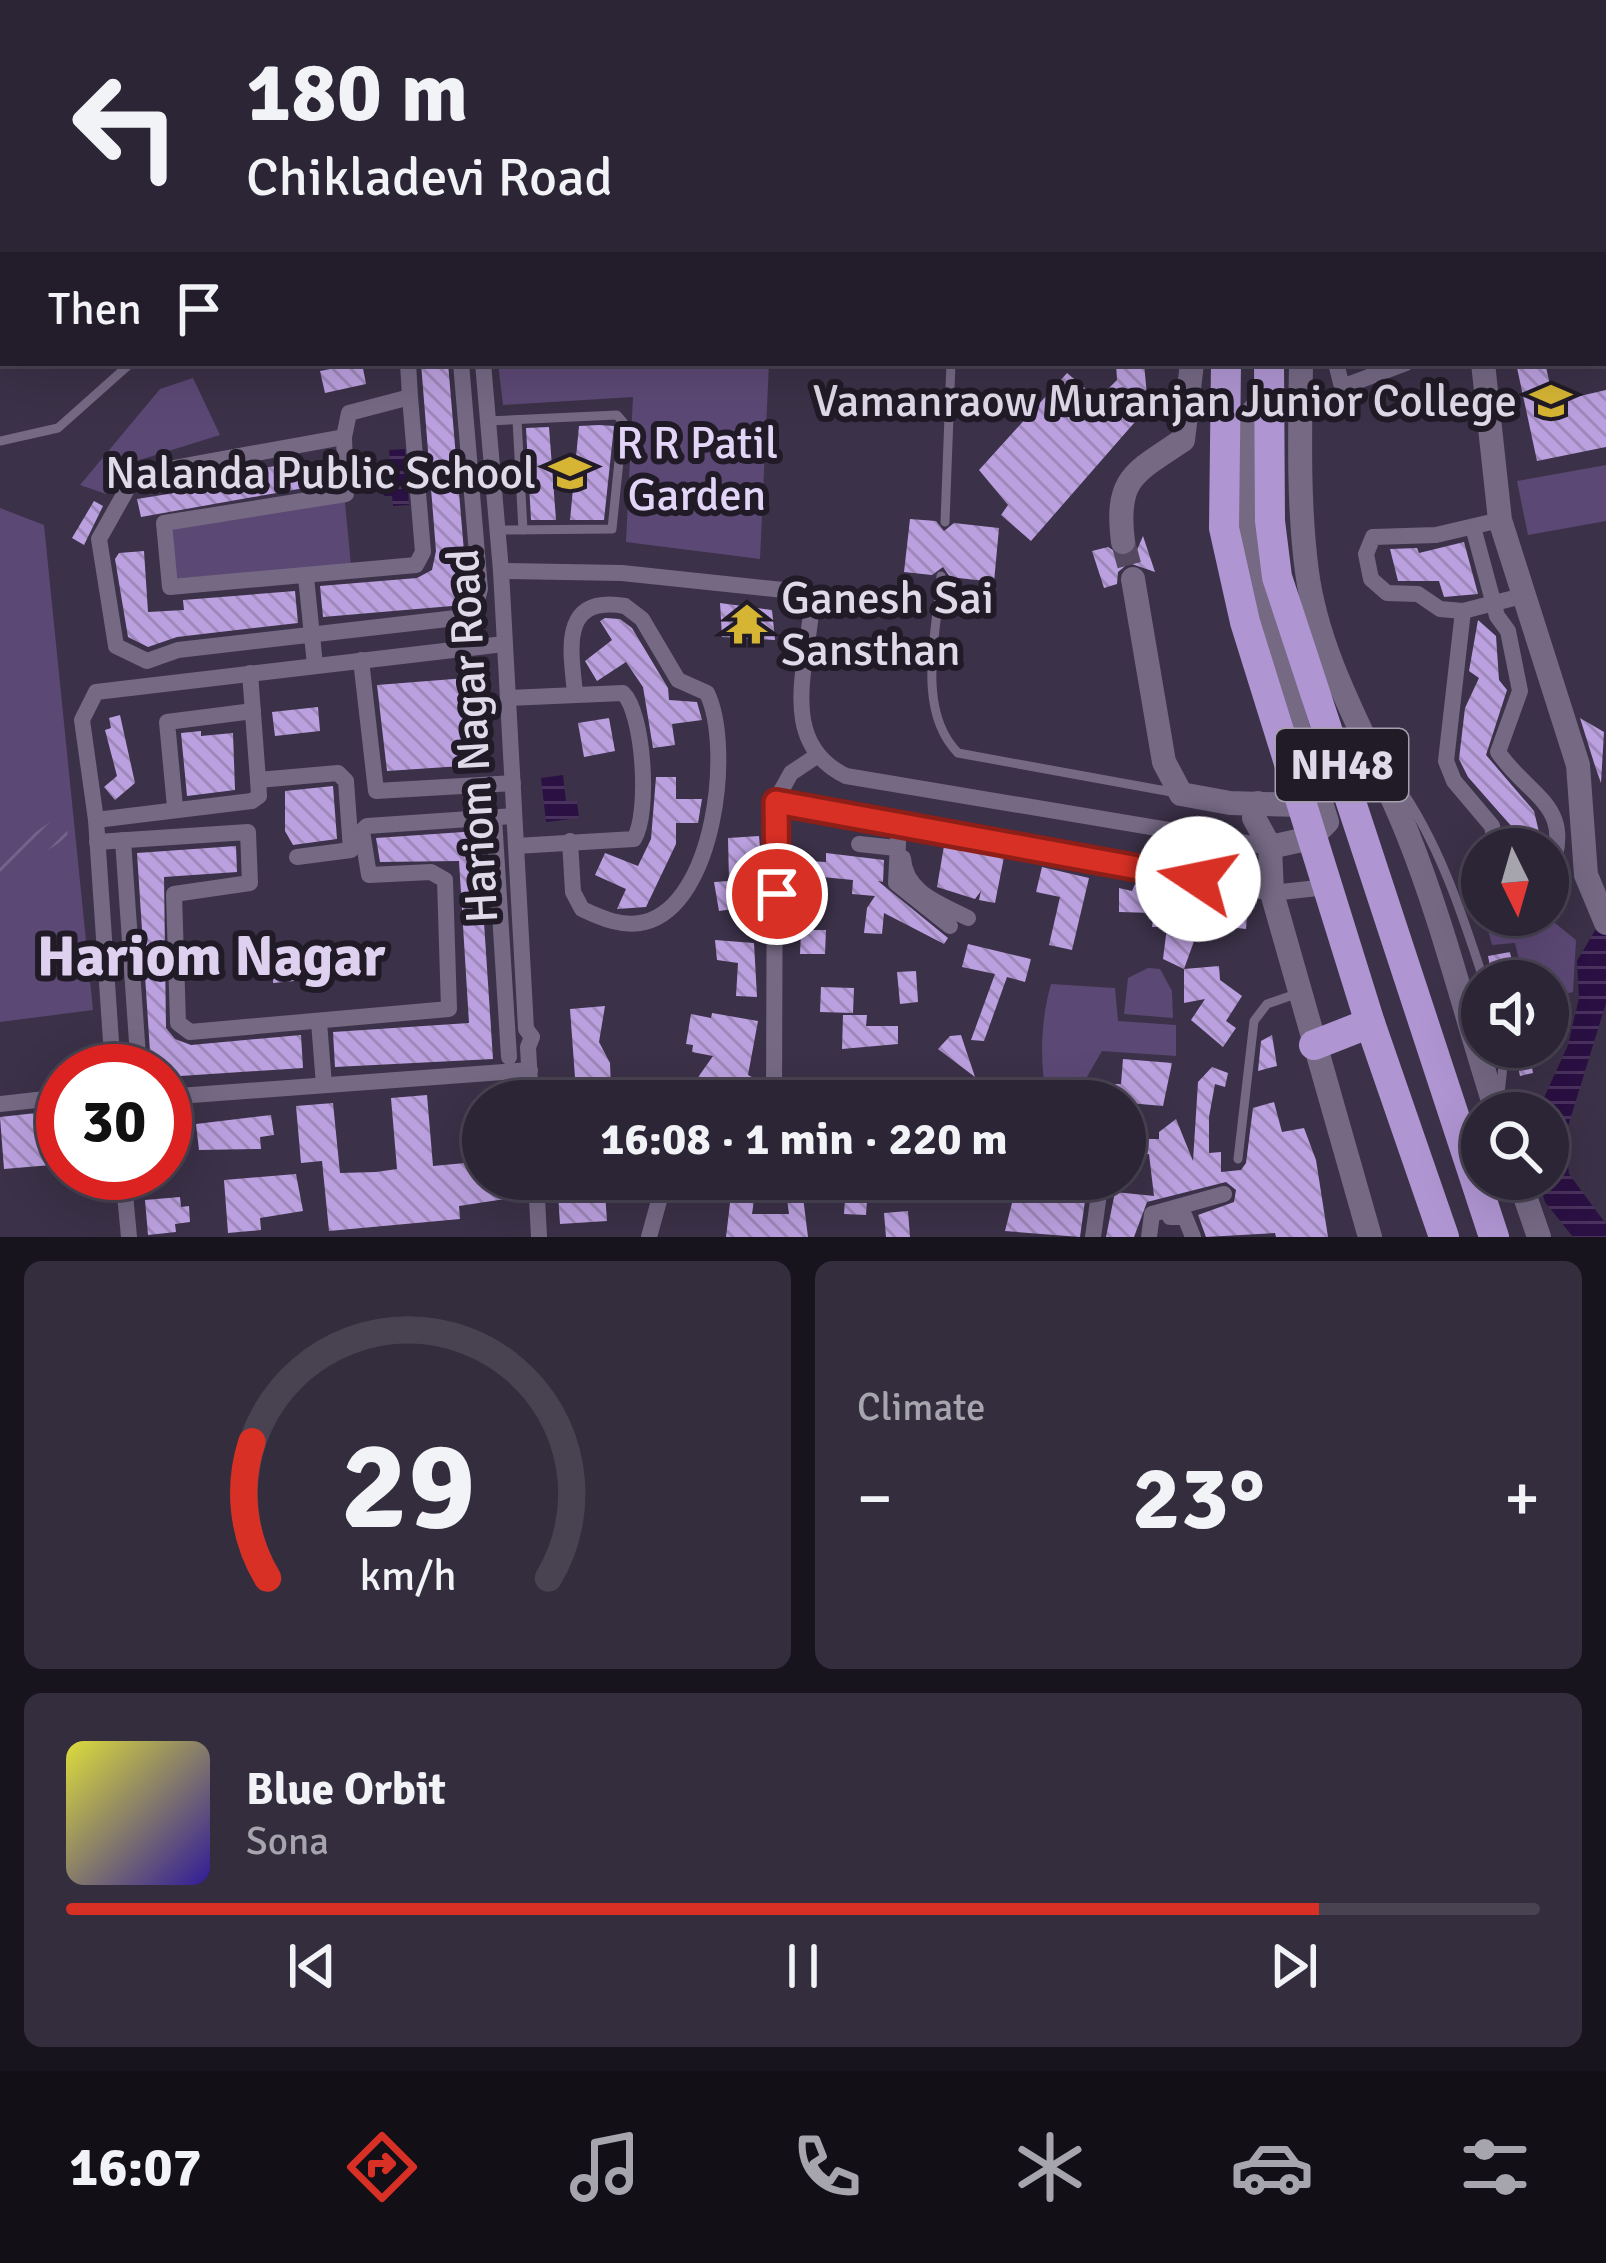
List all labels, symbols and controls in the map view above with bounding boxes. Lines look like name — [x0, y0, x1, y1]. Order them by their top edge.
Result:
text: 180 m — [246, 41, 468, 145]
icon: left — [48, 48, 204, 204]
text: Chikladevi Road — [246, 144, 613, 211]
icon: arrive — [166, 276, 232, 342]
text: Then — [48, 282, 142, 337]
place label: Vamanraow Muranjan Junior College — [812, 374, 1517, 429]
school or university icon: Vamanraow Muranjan Junior College — [1528, 378, 1574, 424]
park label: R R Patil Garden — [616, 416, 778, 523]
place label: Nalanda Public School — [105, 446, 536, 501]
school or university icon: Nalanda Public School — [547, 450, 593, 496]
street label: Hariom Nagar Road — [436, 548, 510, 924]
place label: Ganesh Sai Sansthan — [781, 571, 994, 678]
temple icon: Ganesh Sai Sansthan — [724, 601, 770, 647]
road number: NH48 — [1276, 729, 1408, 801]
position arrow — [1135, 816, 1261, 942]
north arrow — [1461, 828, 1569, 936]
map controls — [1461, 828, 1569, 1200]
pin — [726, 843, 828, 945]
icon: arrive — [744, 861, 810, 927]
district label: Hariom Nagar — [37, 921, 386, 992]
button: sound — [1461, 960, 1569, 1068]
speed limit sign: 30 — [36, 1044, 192, 1200]
button: search — [1461, 1092, 1569, 1200]
text: 16:08 · 1 min · 220 m — [600, 1112, 1008, 1167]
text: Climate — [857, 1383, 986, 1431]
text: 29 — [340, 1410, 475, 1563]
text: 23° — [1132, 1443, 1265, 1554]
text: − — [857, 1458, 893, 1539]
text: + — [1504, 1458, 1540, 1539]
text: km/h — [359, 1550, 456, 1603]
text: Blue Orbit — [246, 1762, 446, 1817]
text: Sona — [246, 1817, 329, 1865]
icon: previous — [279, 1933, 345, 1999]
icon: pause — [770, 1933, 836, 1999]
icon: next — [1261, 1933, 1327, 1999]
icon: directions — [340, 2125, 424, 2209]
icon: music — [563, 2125, 647, 2209]
icon: phone — [785, 2125, 869, 2209]
icon: climate — [1008, 2125, 1092, 2209]
icon: car — [1230, 2125, 1314, 2209]
icon: filters — [1453, 2125, 1537, 2209]
text: 16:07 — [69, 2134, 202, 2201]

